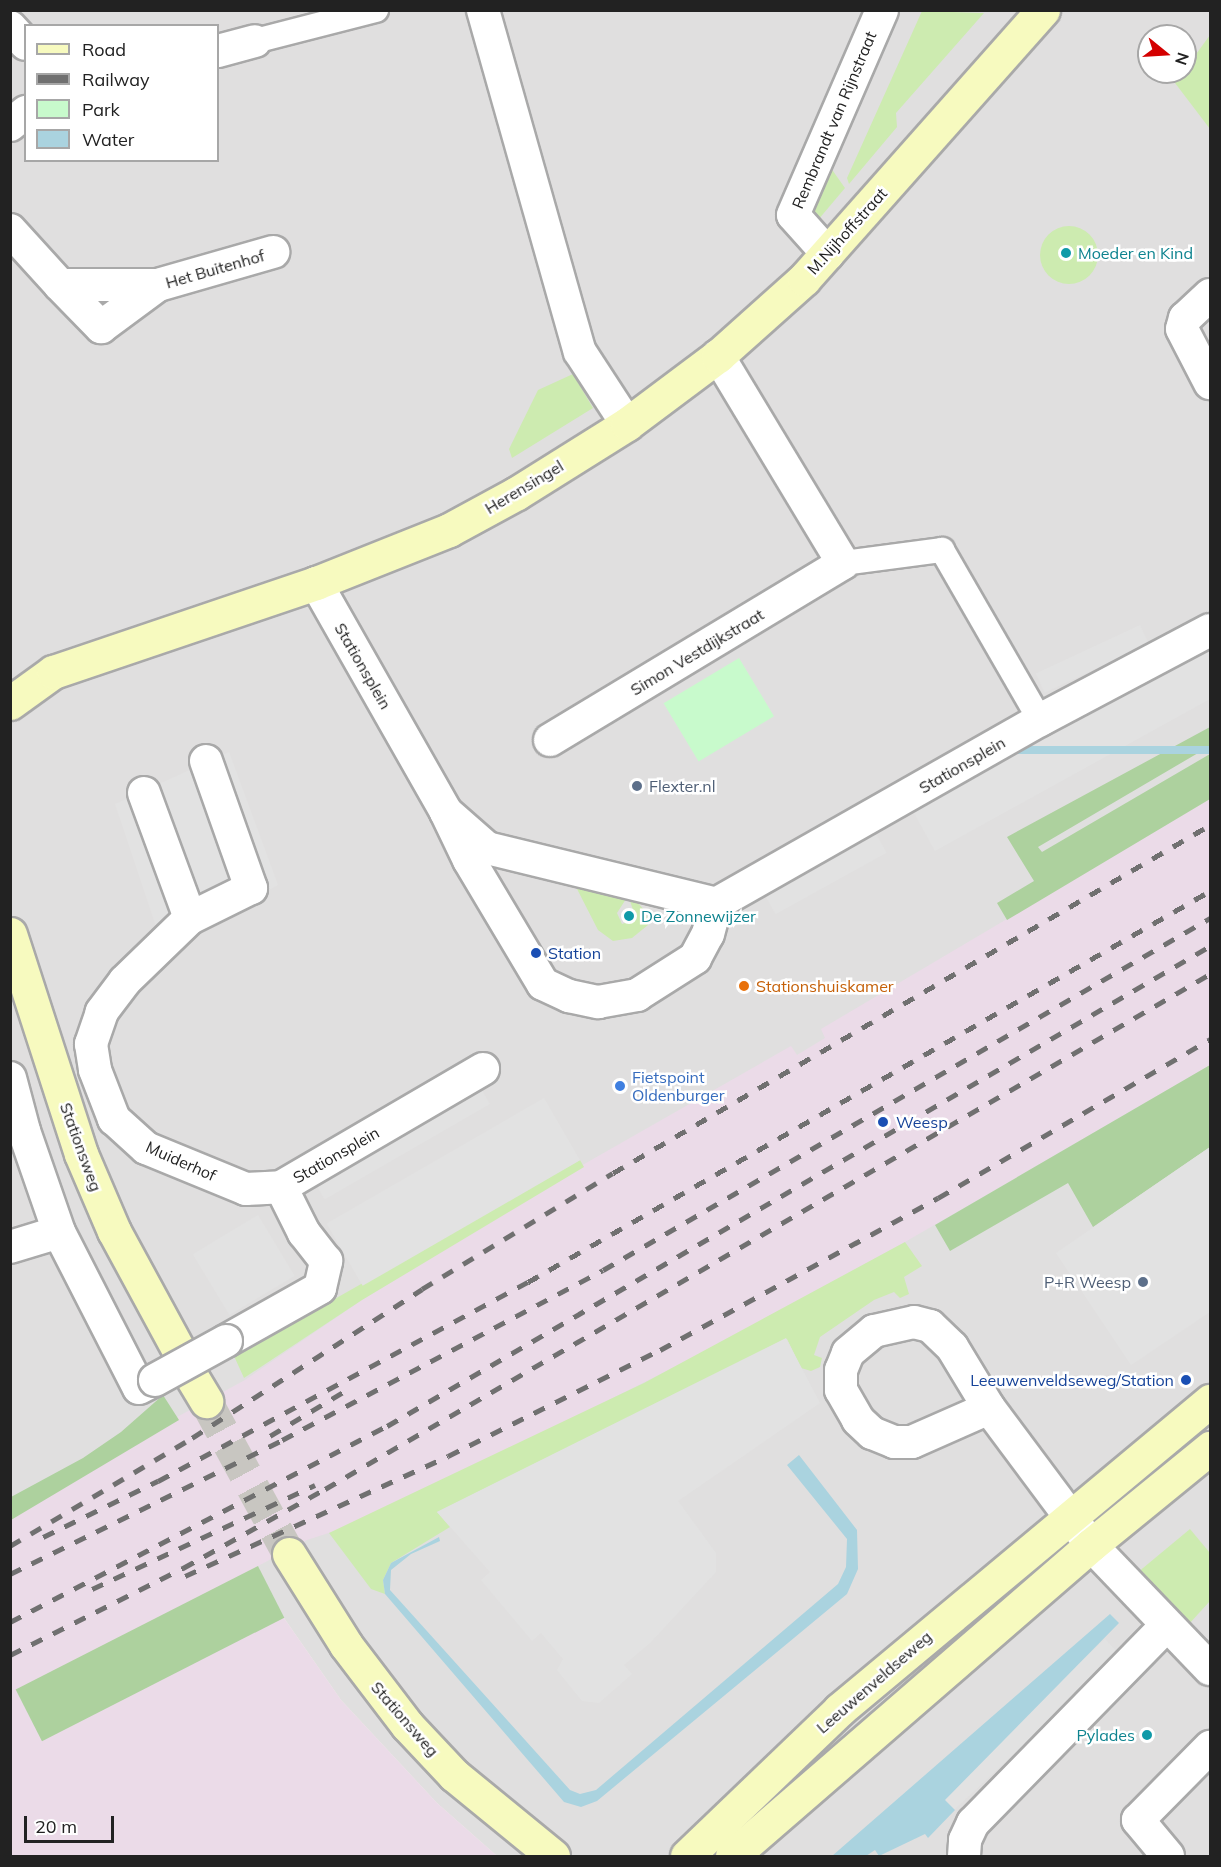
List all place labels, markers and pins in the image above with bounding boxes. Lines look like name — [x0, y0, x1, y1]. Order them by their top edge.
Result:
place label: Moeder en Kind — [1078, 243, 1193, 263]
marker: Moeder en Kind — [1059, 246, 1073, 260]
place label: Flexter.nl — [649, 776, 716, 796]
marker: Flexter.nl — [630, 779, 644, 793]
place label: De Zonnewijzer — [641, 906, 756, 926]
marker: De Zonnewijzer — [622, 909, 636, 923]
place label: Station — [548, 943, 601, 963]
marker: Station — [529, 946, 543, 960]
place label: Stationshuiskamer — [756, 976, 894, 996]
marker: Stationshuiskamer — [737, 979, 751, 993]
place label: Fietspoint Oldenburger — [632, 1067, 725, 1105]
marker: Fietspoint Oldenburger — [613, 1079, 627, 1093]
place label: Weesp — [896, 1112, 948, 1132]
marker: Weesp — [874, 1113, 892, 1131]
place label: P+R Weesp — [1044, 1272, 1131, 1292]
marker: P+R Weesp — [1136, 1275, 1150, 1289]
place label: Leeuwenveldseweg/Station — [970, 1370, 1174, 1390]
marker: Leeuwenveldseweg/Station — [1179, 1373, 1193, 1387]
place label: Pylades — [1076, 1725, 1135, 1745]
marker: Pylades — [1140, 1728, 1154, 1742]

